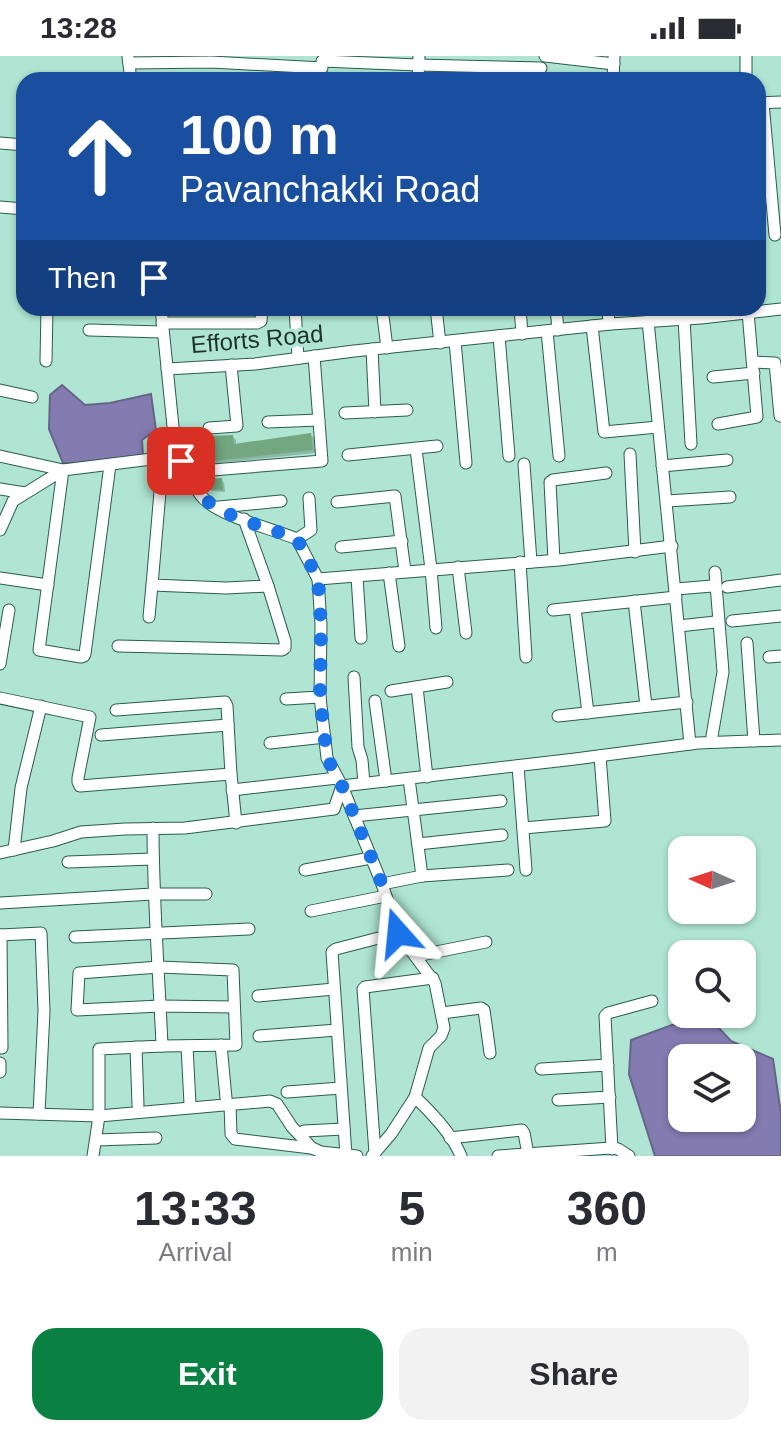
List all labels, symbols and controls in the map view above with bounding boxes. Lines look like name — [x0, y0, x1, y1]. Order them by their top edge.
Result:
text: 13:28 — [40, 11, 117, 44]
text: 100 m — [180, 103, 339, 166]
icon: ahead — [48, 104, 152, 208]
text: Pavanchakki Road — [180, 169, 480, 210]
icon: arrive — [132, 256, 176, 300]
text: Then — [48, 261, 116, 294]
street label: Efforts Road — [190, 320, 324, 358]
pin — [147, 427, 215, 495]
icon: arrive — [159, 439, 203, 483]
north arrow — [668, 836, 756, 924]
map controls — [668, 836, 756, 1132]
position arrow — [356, 891, 440, 975]
button: search — [668, 940, 756, 1028]
button: layers — [668, 1044, 756, 1132]
text: 13:33 — [134, 1182, 257, 1235]
text: 5 — [398, 1182, 425, 1235]
text: 360 — [567, 1182, 647, 1235]
text: Arrival — [159, 1237, 232, 1267]
text: min — [391, 1237, 433, 1267]
text: m — [596, 1237, 618, 1267]
button: Exit — [32, 1328, 383, 1420]
button: Share — [399, 1328, 749, 1420]

